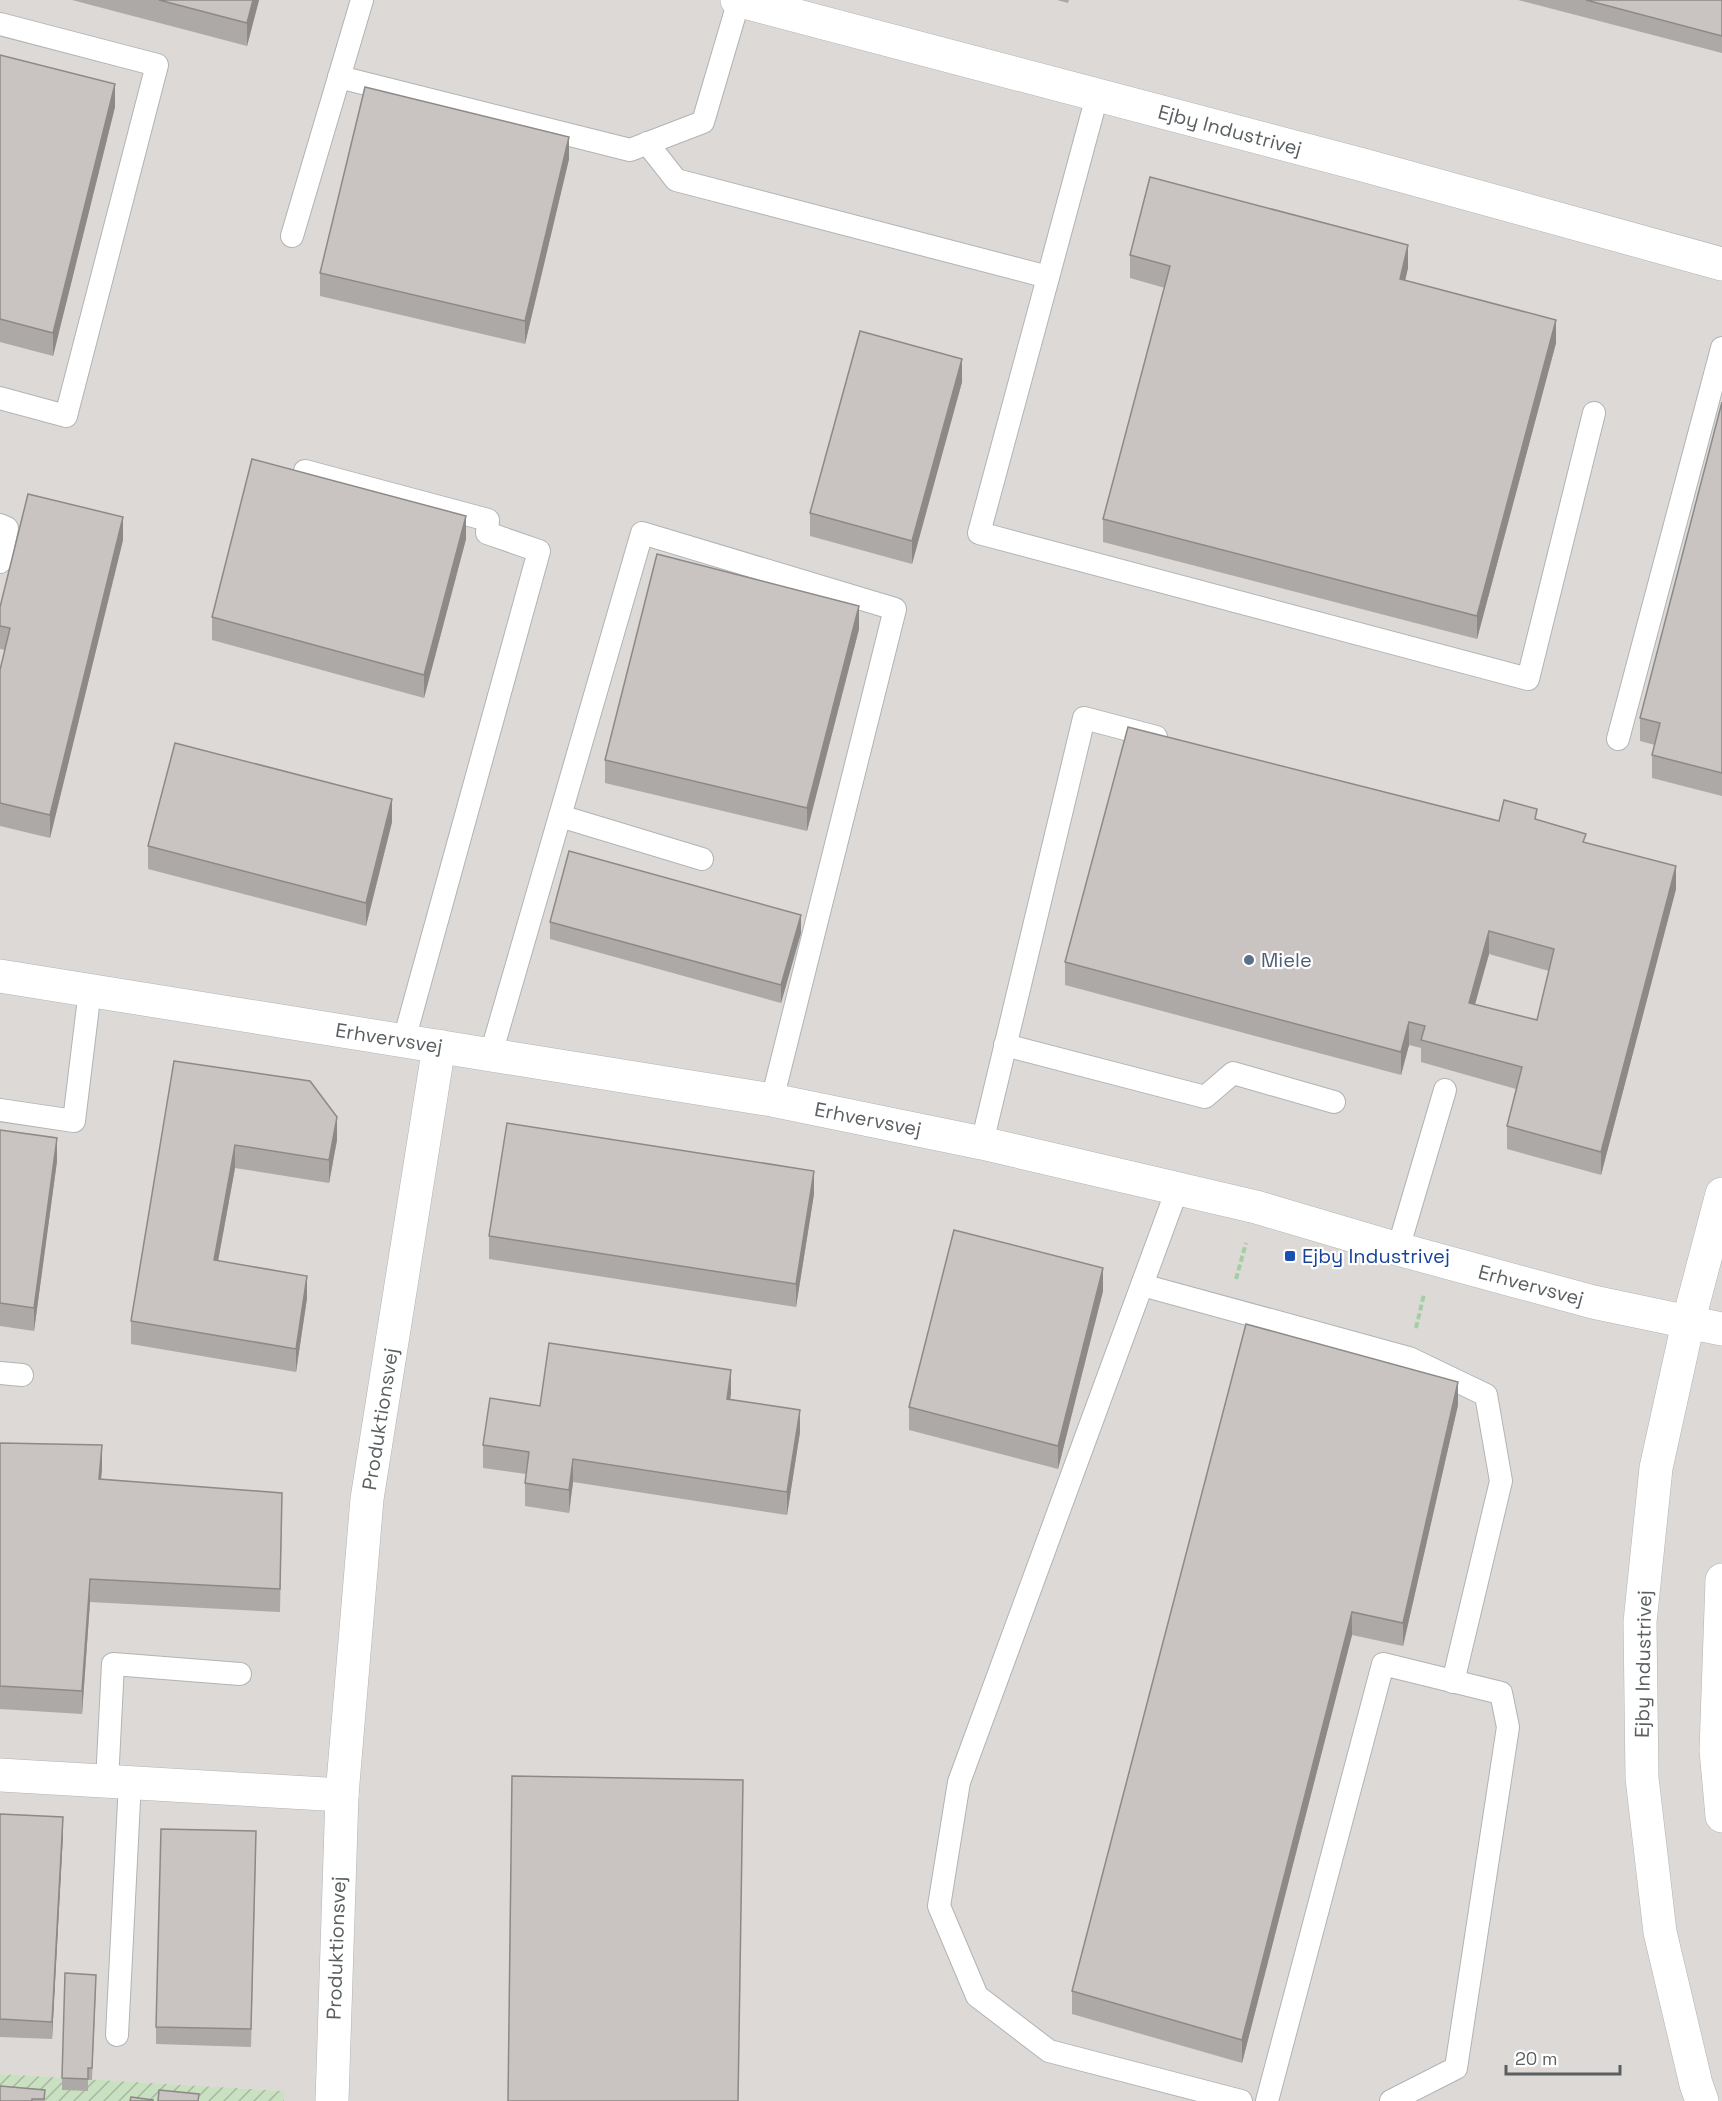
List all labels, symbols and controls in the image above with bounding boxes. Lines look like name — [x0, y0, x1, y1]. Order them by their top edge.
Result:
street label: Ejby Industrivej — [1155, 98, 1305, 162]
place label: Miele — [1261, 947, 1312, 973]
marker: Miele — [1242, 953, 1256, 967]
street label: Erhvervsvej — [333, 1017, 445, 1059]
street label: Erhvervsvej — [812, 1096, 924, 1142]
place label: Ejby Industrivej — [1302, 1243, 1450, 1269]
marker: Ejby Industrivej — [1283, 1249, 1297, 1263]
street label: Erhvervsvej — [1475, 1258, 1587, 1312]
street label: Produktionsvej — [356, 1346, 404, 1492]
street label: Ejby Industrivej — [1629, 1590, 1657, 1738]
street label: Produktionsvej — [321, 1876, 351, 2020]
scale bar — [1506, 2038, 1620, 2076]
text: 20 m — [1515, 2047, 1558, 2070]

